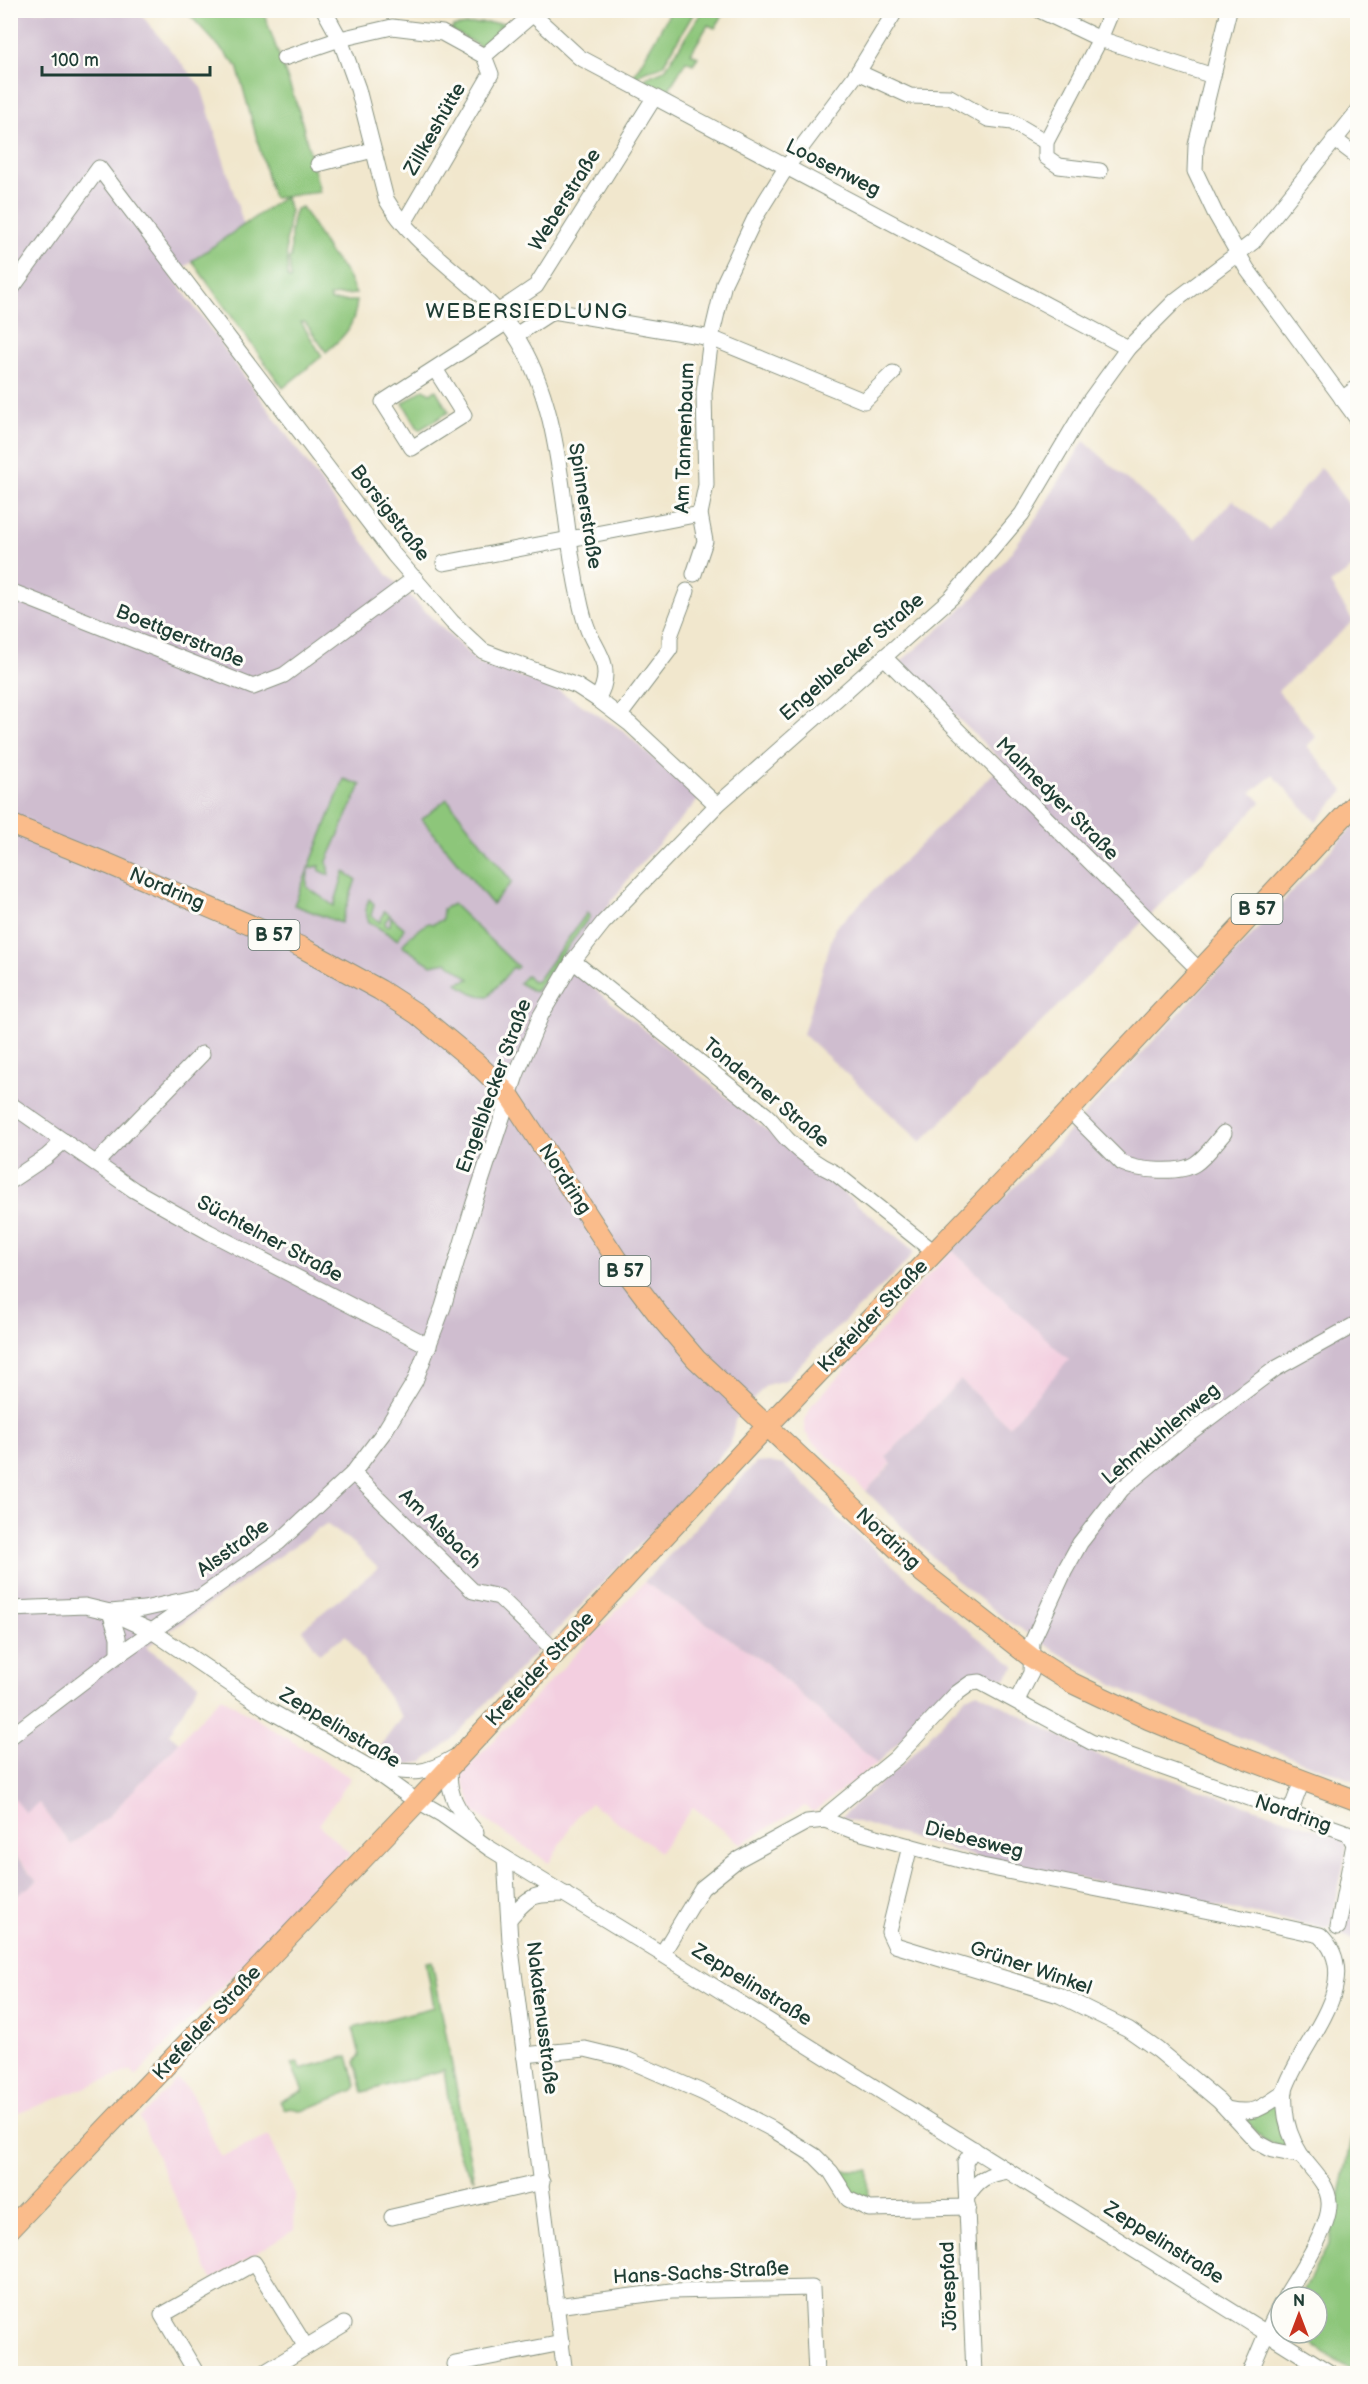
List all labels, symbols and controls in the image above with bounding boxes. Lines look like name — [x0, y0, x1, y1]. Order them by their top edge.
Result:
scale bar — [42, 39, 210, 77]
text: 100 m — [51, 50, 99, 71]
street label: Zillkeshütte — [398, 78, 471, 180]
street label: Loosenweg — [782, 134, 884, 202]
street label: Weberstraße — [524, 144, 606, 256]
district label: WEBERSIEDLUNG — [426, 299, 628, 324]
street label: Am Tannenbaum — [670, 362, 700, 514]
street label: Spinnerstraße — [563, 441, 607, 571]
street label: Borsigstraße — [345, 460, 435, 566]
street label: Engelblecker Straße — [775, 588, 929, 726]
street label: Boettgerstraße — [112, 599, 248, 673]
street label: Malmedyer Straße — [990, 732, 1124, 866]
street label: Nordring — [126, 862, 208, 916]
road number: B 57 — [1232, 894, 1282, 924]
road number: B 57 — [248, 920, 300, 950]
street label: Engelblecker Straße — [451, 996, 537, 1176]
street label: Tonderner Straße — [698, 1033, 834, 1153]
street label: Nordring — [533, 1139, 597, 1219]
street label: Süchtelner Straße — [193, 1190, 347, 1288]
street label: Krefelder Straße — [813, 1254, 933, 1378]
road number: B 57 — [600, 1256, 650, 1286]
street label: Lehmkuhlenweg — [1097, 1378, 1225, 1490]
street label: Am Alsbach — [394, 1484, 486, 1574]
street label: Nordring — [851, 1503, 925, 1575]
street label: Alsstraße — [192, 1514, 274, 1582]
street label: Krefelder Straße — [481, 1607, 599, 1731]
street label: Zeppelinstraße — [274, 1682, 405, 1774]
street label: Nordring — [1252, 1790, 1334, 1838]
street label: Diebesweg — [922, 1816, 1026, 1864]
street label: Grüner Winkel — [967, 1936, 1095, 2000]
street label: Zeppelinstraße — [687, 1938, 816, 2031]
street label: Nakatenusstraße — [521, 1940, 563, 2096]
street label: Krefelder Straße — [148, 1961, 266, 2085]
street label: Zeppelinstraße — [1099, 2196, 1228, 2289]
street label: Jörespfad — [935, 2241, 963, 2331]
street label: Hans-Sachs-Straße — [612, 2256, 790, 2290]
north arrow — [1269, 2285, 1329, 2345]
text: N — [1293, 2292, 1305, 2311]

